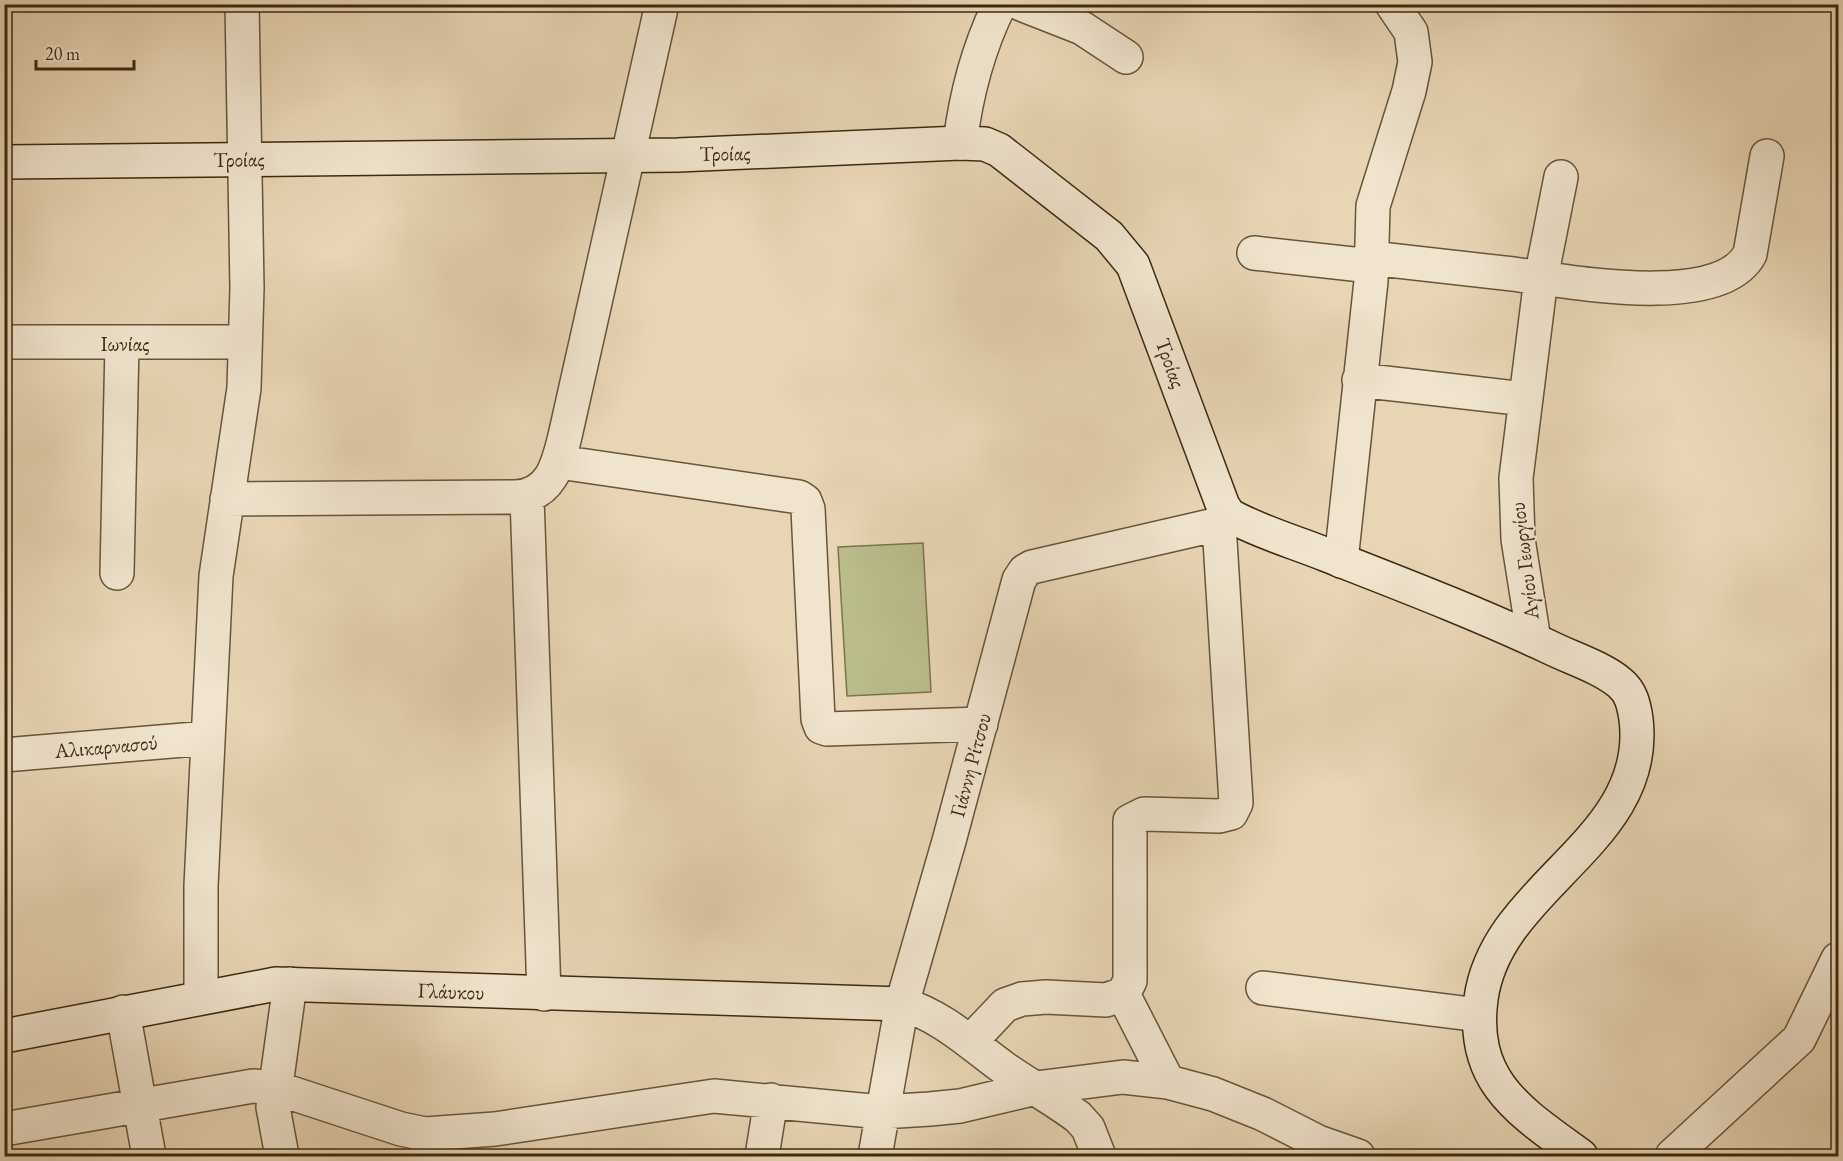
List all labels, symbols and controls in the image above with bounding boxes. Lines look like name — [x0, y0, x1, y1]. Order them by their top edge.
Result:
scale bar — [36, 33, 134, 71]
text: 20 m — [45, 42, 80, 65]
street label: Τροίας — [699, 139, 751, 167]
street label: Τροίας — [213, 145, 265, 173]
street label: Ιωνίας — [100, 330, 150, 357]
street label: Τροίας — [1150, 334, 1192, 392]
street label: Αγίου Γεωργίου — [1503, 501, 1545, 622]
street label: Γιάννη Ρίτσου — [943, 710, 997, 820]
street label: Αλικαρνασού — [52, 728, 159, 764]
street label: Γλάυκου — [417, 976, 485, 1006]

